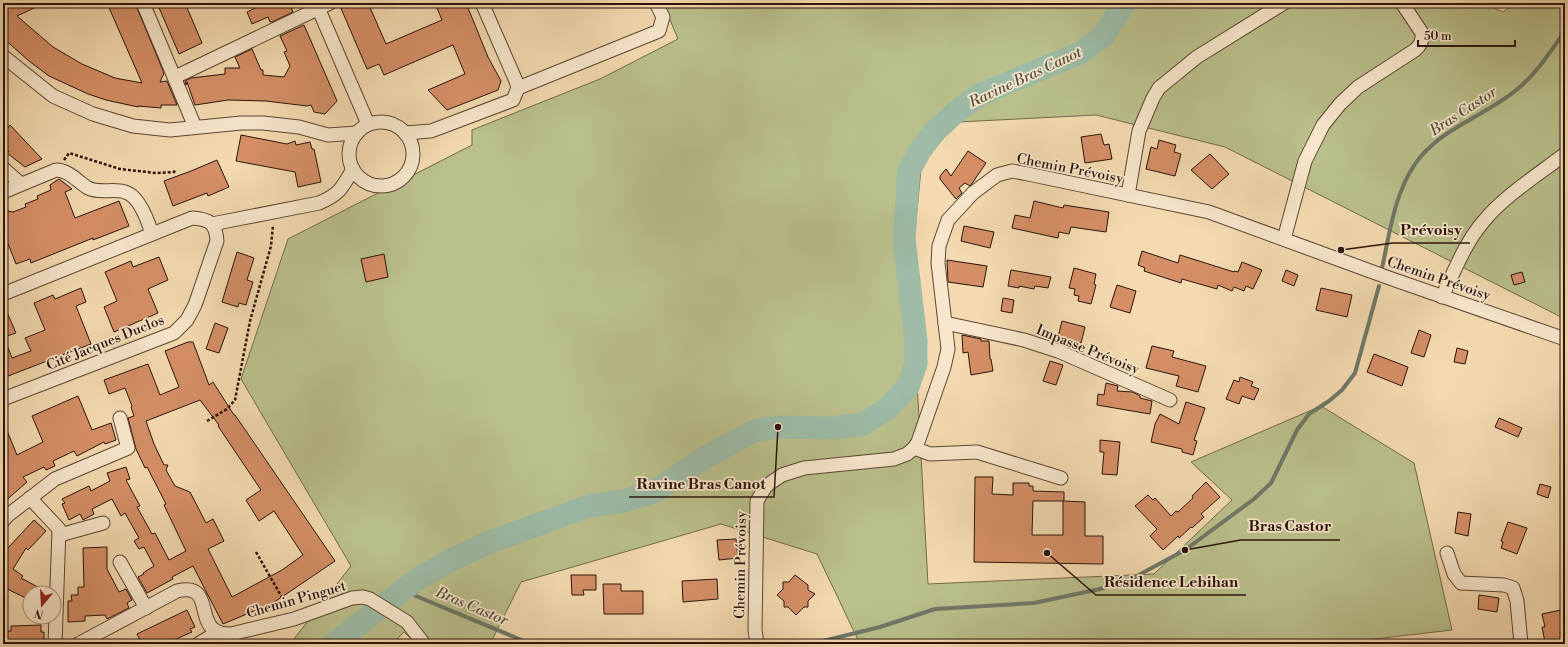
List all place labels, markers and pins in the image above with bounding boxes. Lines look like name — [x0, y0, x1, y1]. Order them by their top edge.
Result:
callout: Prévoisy — [1393, 216, 1470, 243]
callout: Ravine Bras Canot — [629, 470, 774, 497]
callout: Bras Castor — [1241, 513, 1340, 540]
callout: Résidence Lebihan — [1096, 568, 1246, 595]

